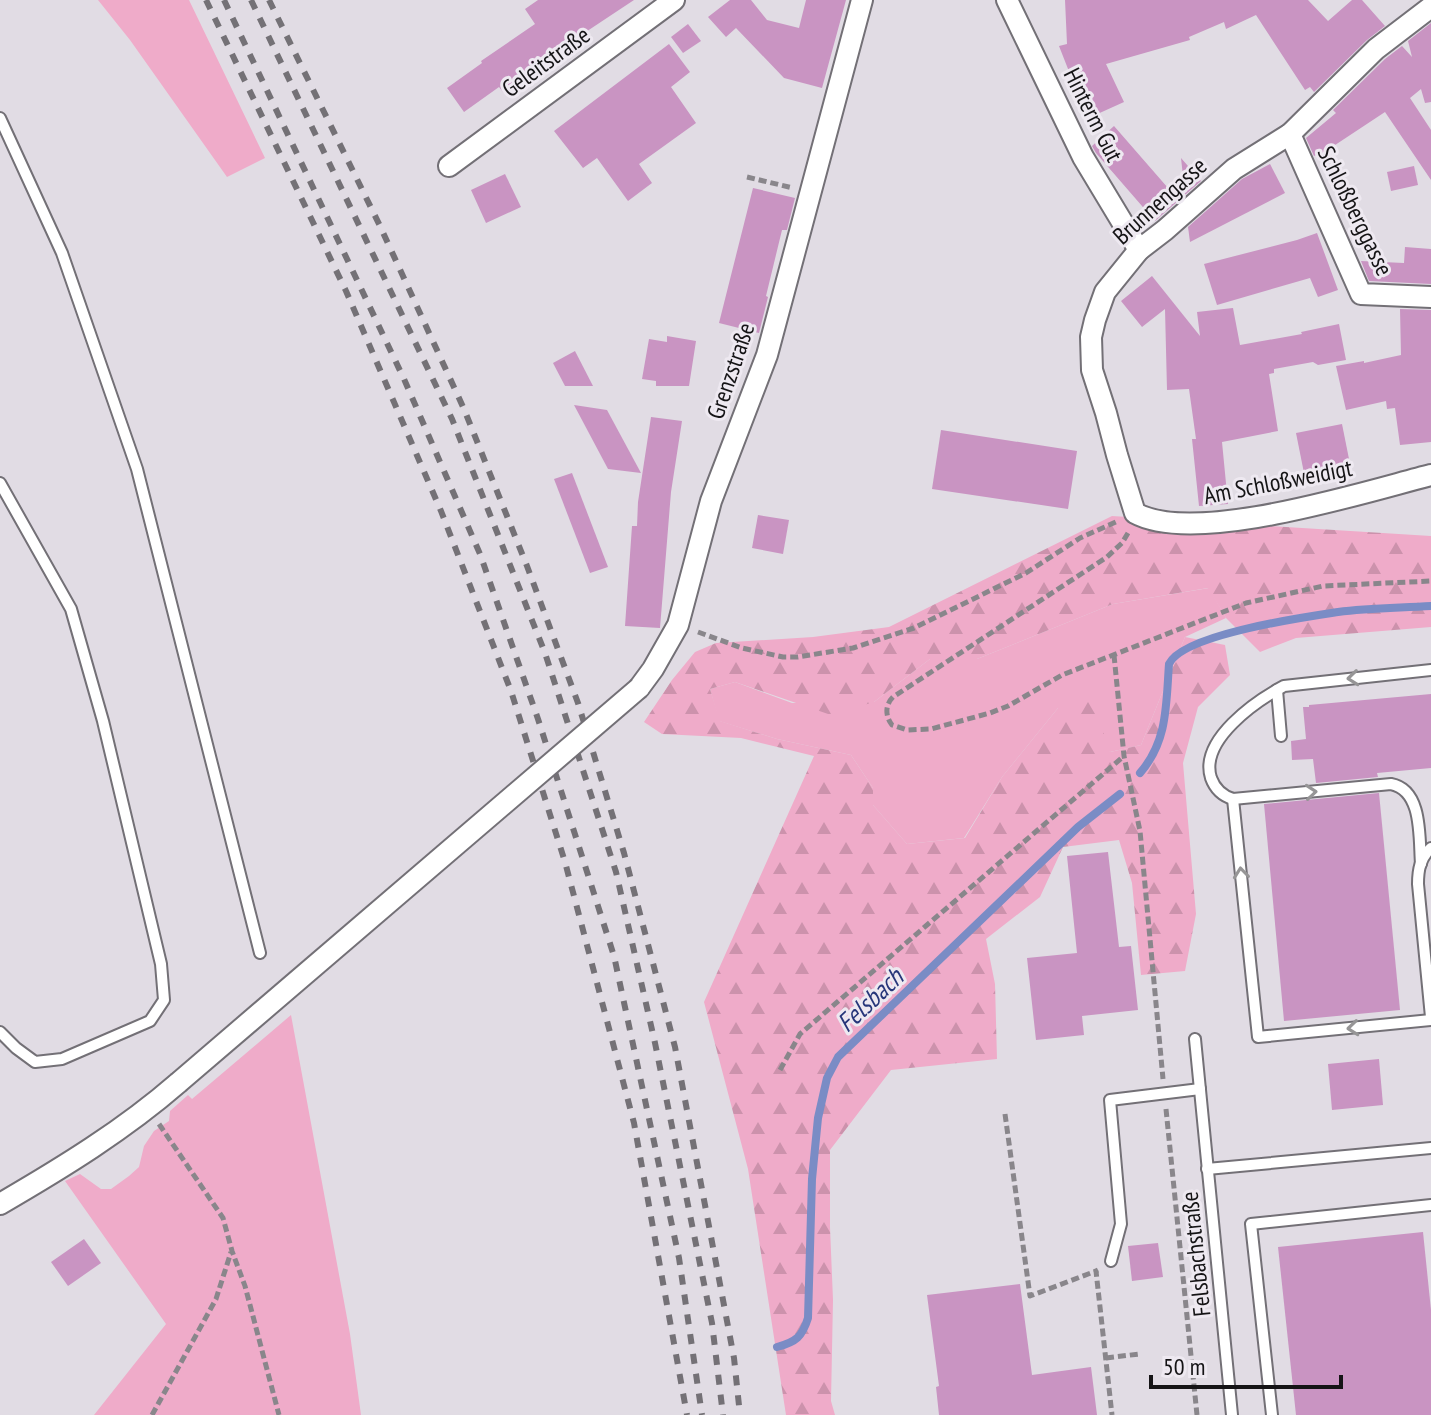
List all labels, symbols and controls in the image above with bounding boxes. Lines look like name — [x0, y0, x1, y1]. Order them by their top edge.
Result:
street label: Geleitstraße — [496, 19, 596, 104]
street label: Hinterm Gut — [1057, 63, 1130, 167]
street label: Schloßberggasse — [1311, 141, 1400, 281]
street label: Brunnengasse — [1106, 150, 1213, 251]
street label: Grenzstraße — [700, 319, 761, 423]
street label: Am Schloßweidigt — [1201, 452, 1355, 511]
one-way arrow — [1346, 669, 1359, 686]
one-way arrow — [1305, 783, 1318, 800]
one-way arrow — [1233, 866, 1250, 879]
water label: Felsbach — [830, 960, 911, 1039]
one-way arrow — [1346, 1019, 1359, 1036]
street label: Felsbachstraße — [1174, 1190, 1217, 1318]
scale bar — [1151, 1339, 1341, 1389]
text: 50 m — [1163, 1351, 1205, 1382]

